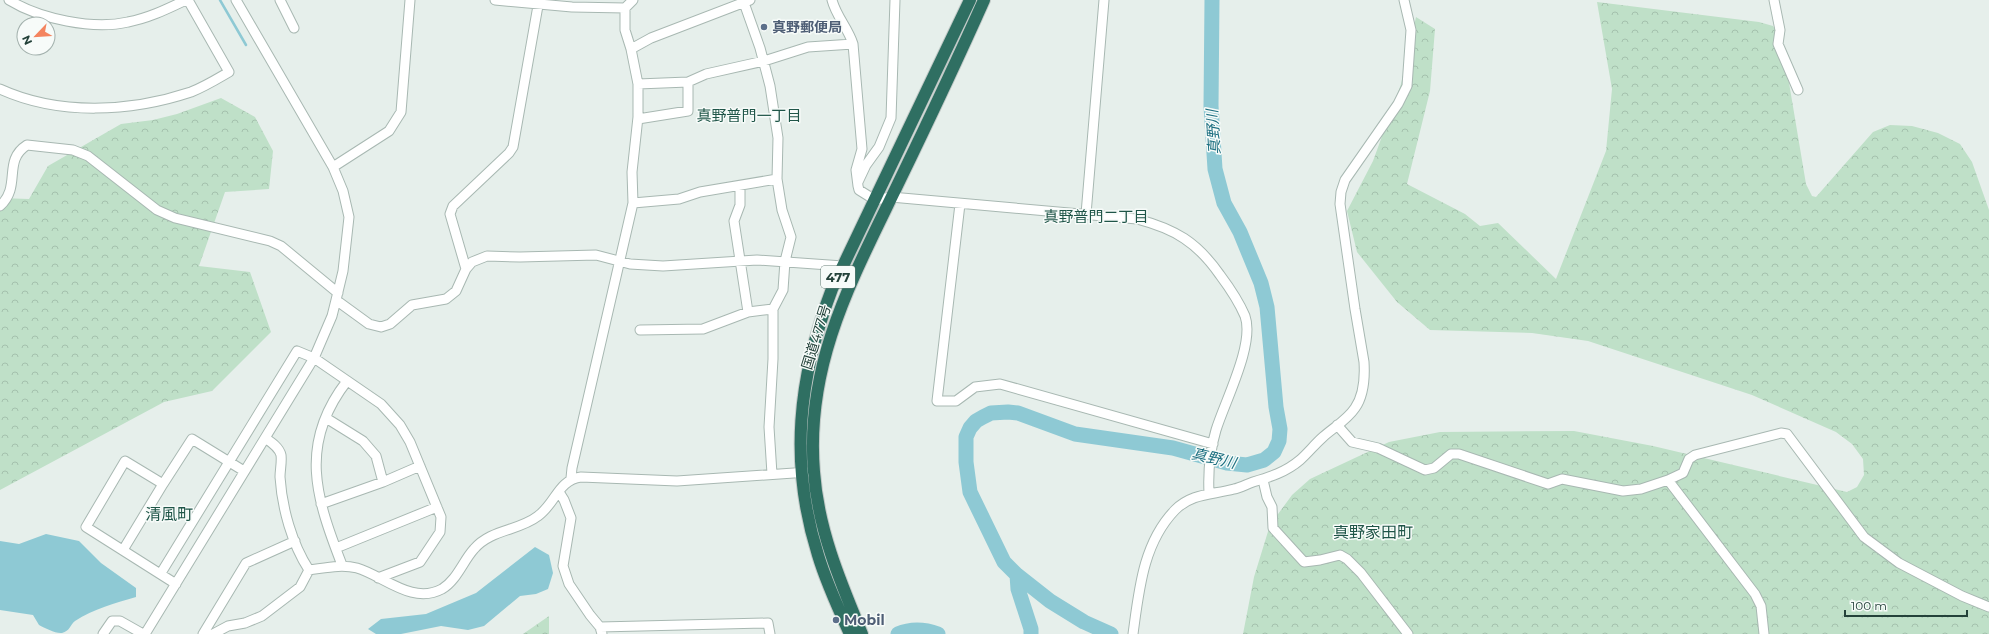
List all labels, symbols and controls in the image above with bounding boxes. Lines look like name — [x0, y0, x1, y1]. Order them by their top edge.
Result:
north arrow — [16, 16, 56, 56]
place label: 真野郵便局 — [772, 18, 842, 36]
marker: 真野郵便局 — [759, 22, 769, 32]
text: N — [19, 33, 35, 47]
district label: 真野普門一丁目 — [696, 106, 802, 125]
water label: 真野川 — [1202, 107, 1224, 155]
district label: 真野普門二丁目 — [1043, 207, 1149, 226]
road number: 477 — [821, 266, 855, 288]
street label: 国道477号 — [798, 302, 834, 372]
water label: 真野川 — [1190, 444, 1240, 473]
district label: 清風町 — [145, 505, 193, 524]
district label: 真野家田町 — [1333, 523, 1413, 542]
scale bar — [1845, 592, 1967, 618]
text: 100 m — [1851, 598, 1887, 613]
place label: Mobil — [844, 611, 885, 629]
marker: Mobil — [831, 615, 841, 625]

